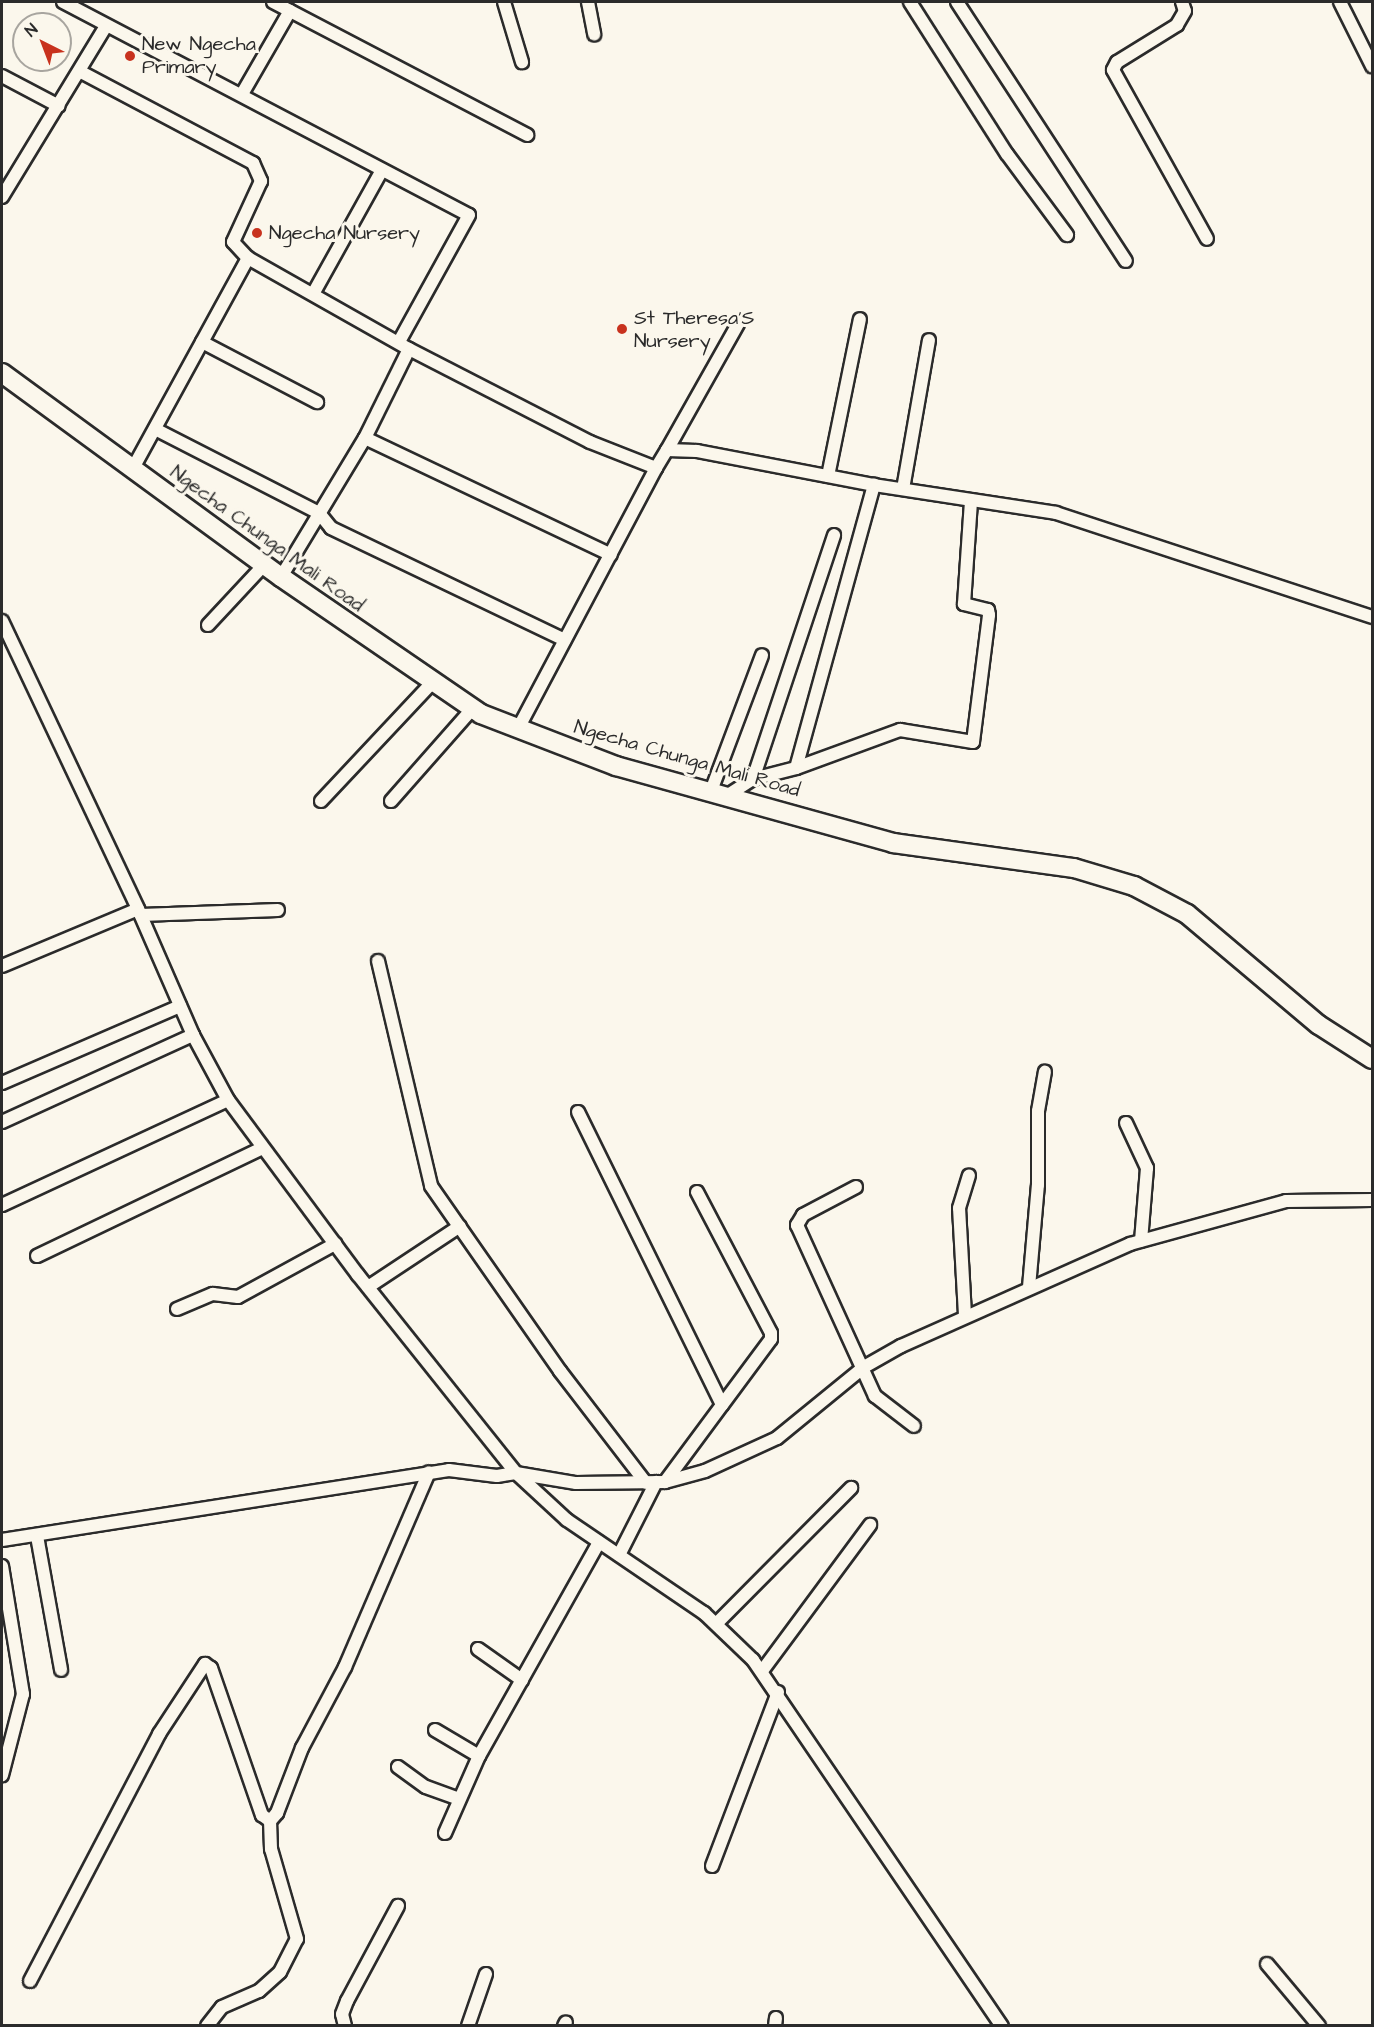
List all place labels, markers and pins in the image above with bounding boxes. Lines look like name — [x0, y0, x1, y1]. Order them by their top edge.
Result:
place label: New Ngecha Primary — [142, 33, 256, 80]
marker: New Ngecha Primary — [123, 49, 137, 63]
place label: Ngecha Nursery — [269, 221, 420, 245]
marker: Ngecha Nursery — [250, 226, 264, 240]
place label: St Theresa'S Nursery — [634, 306, 754, 353]
marker: St Theresa'S Nursery — [615, 322, 629, 336]

